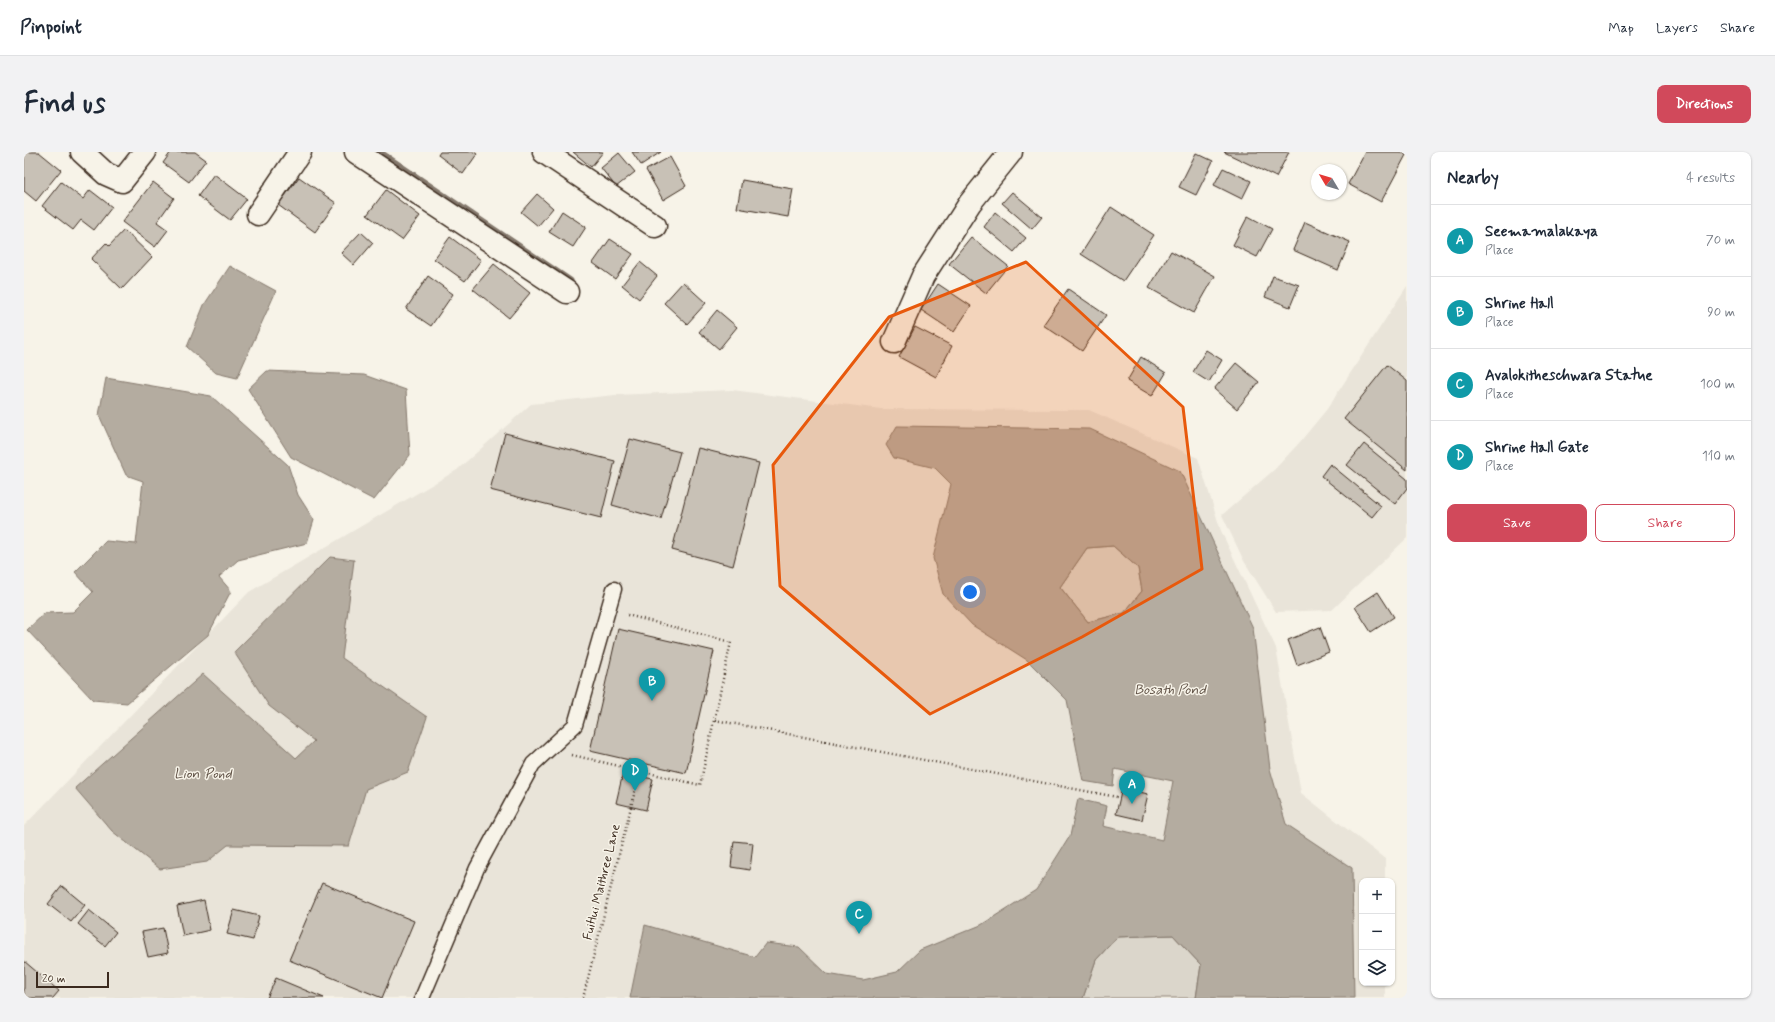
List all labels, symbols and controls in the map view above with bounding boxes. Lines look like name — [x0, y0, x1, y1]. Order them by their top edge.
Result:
text: Pinpoint — [20, 15, 82, 40]
text: Map — [1608, 19, 1634, 37]
text: Layers — [1656, 19, 1698, 37]
text: Share — [1720, 19, 1755, 37]
button: Directions — [1657, 85, 1751, 123]
text: Find us — [24, 86, 105, 123]
north arrow — [1311, 164, 1347, 200]
text: Nearby — [1447, 167, 1499, 189]
text: 4 results — [1686, 170, 1735, 187]
text: Seemamalakaya — [1485, 222, 1598, 242]
text: A — [1456, 232, 1464, 249]
text: 70 m — [1706, 232, 1735, 249]
text: Place — [1485, 242, 1514, 259]
text: Shrine Hall — [1485, 294, 1554, 314]
text: B — [1456, 304, 1464, 321]
text: 90 m — [1707, 304, 1735, 321]
text: Place — [1485, 314, 1514, 331]
text: Avalokitheschwara Statue — [1485, 366, 1653, 386]
text: C — [1455, 376, 1465, 393]
text: 100 m — [1700, 376, 1735, 393]
text: Place — [1485, 386, 1514, 403]
text: Shrine Hall Gate — [1485, 438, 1589, 458]
text: D — [1456, 448, 1464, 465]
text: 110 m — [1702, 448, 1735, 465]
text: Place — [1485, 458, 1514, 475]
button: Save — [1447, 504, 1587, 542]
button: Share — [1595, 504, 1735, 542]
your location — [960, 582, 980, 602]
pin: B — [639, 668, 665, 701]
water label: Bosath Pond — [1134, 681, 1207, 699]
pin: D — [622, 758, 648, 791]
water label: Lion Pond — [174, 765, 233, 783]
pin: A — [1119, 771, 1145, 804]
street label: FuiHui Maithree Lane — [579, 822, 625, 942]
map controls — [1359, 878, 1395, 986]
button: + — [1359, 878, 1395, 914]
pin: C — [846, 901, 872, 934]
button: − — [1359, 914, 1395, 950]
button: layers — [1359, 950, 1395, 986]
scale bar — [36, 970, 109, 989]
text: 20 m — [42, 972, 65, 986]

